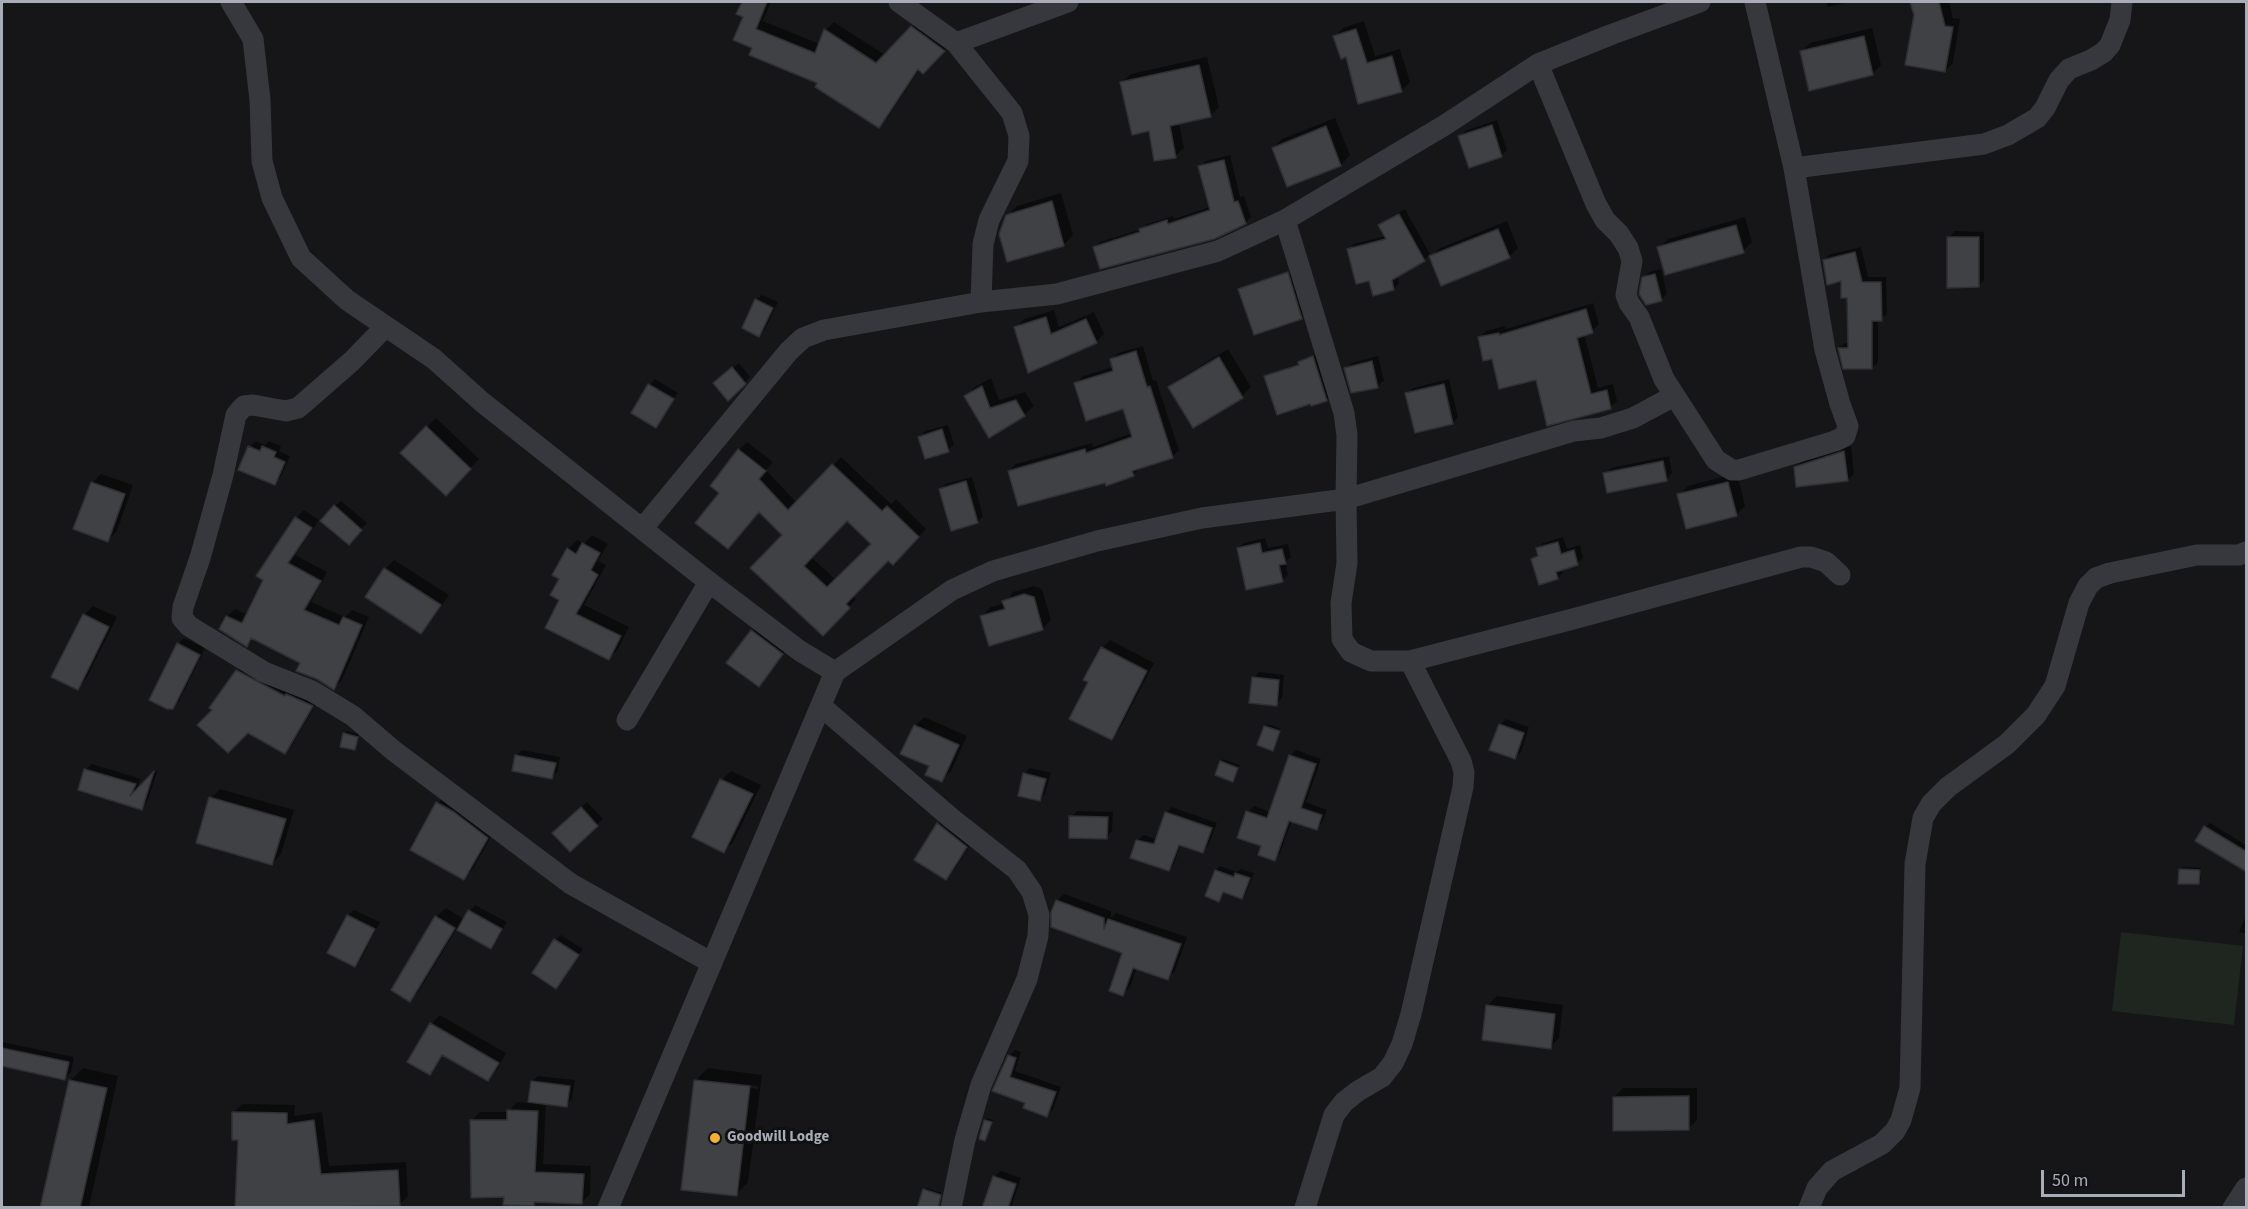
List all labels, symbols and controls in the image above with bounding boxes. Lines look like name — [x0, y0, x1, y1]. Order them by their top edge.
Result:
place label: Goodwill Lodge — [727, 1129, 829, 1147]
marker: Goodwill Lodge — [708, 1131, 722, 1145]
scale bar — [2044, 1158, 2188, 1196]
text: 50 m — [2052, 1168, 2088, 1193]

